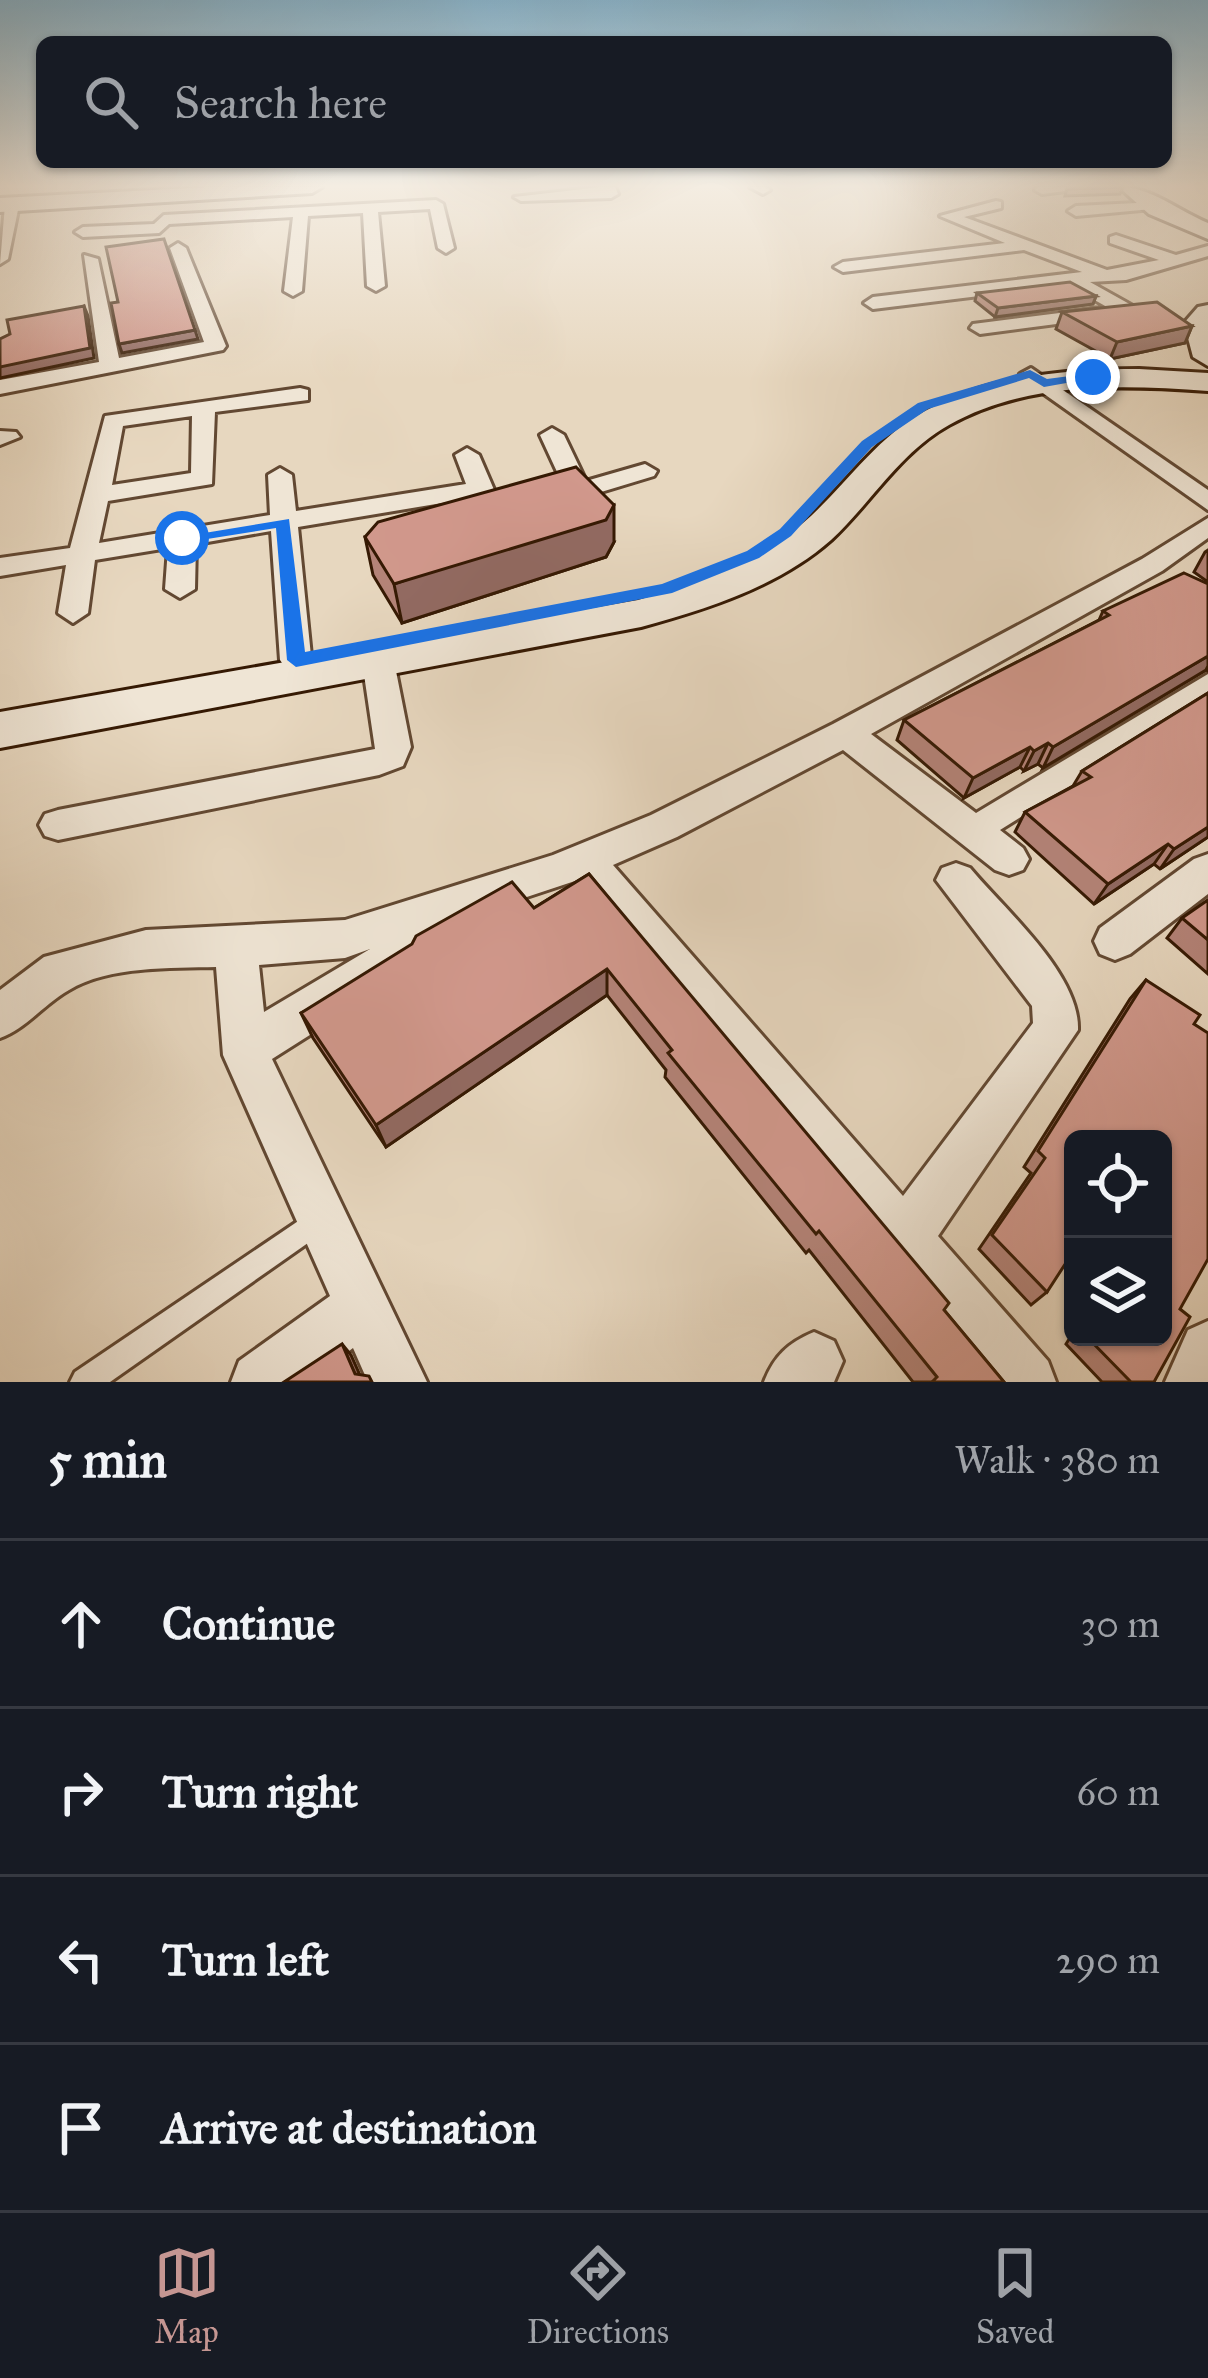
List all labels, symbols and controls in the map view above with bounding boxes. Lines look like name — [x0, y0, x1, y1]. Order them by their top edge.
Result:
search box — [36, 36, 1172, 168]
icon: search — [78, 69, 144, 135]
text: Search here — [174, 75, 387, 130]
route end — [1066, 350, 1120, 404]
route start — [155, 511, 209, 565]
map controls — [1064, 1130, 1172, 1346]
button: locate — [1064, 1130, 1172, 1238]
button: layers — [1064, 1238, 1172, 1346]
text: 5 min — [48, 1429, 167, 1491]
text: Walk · 380 m — [954, 1436, 1160, 1484]
icon: ahead — [48, 1591, 114, 1657]
text: Continue — [162, 1596, 335, 1651]
text: 30 m — [1081, 1600, 1160, 1648]
icon: right — [48, 1759, 114, 1825]
text: Turn right — [162, 1764, 358, 1819]
text: 60 m — [1076, 1768, 1160, 1816]
icon: left — [48, 1927, 114, 1993]
text: Turn left — [162, 1932, 329, 1987]
text: 290 m — [1056, 1936, 1160, 1984]
icon: arrive — [48, 2095, 114, 2161]
text: Arrive at destination — [162, 2100, 537, 2155]
tab: Map — [154, 2240, 220, 2352]
tab: Directions — [527, 2240, 669, 2352]
tab: Saved — [976, 2240, 1054, 2352]

